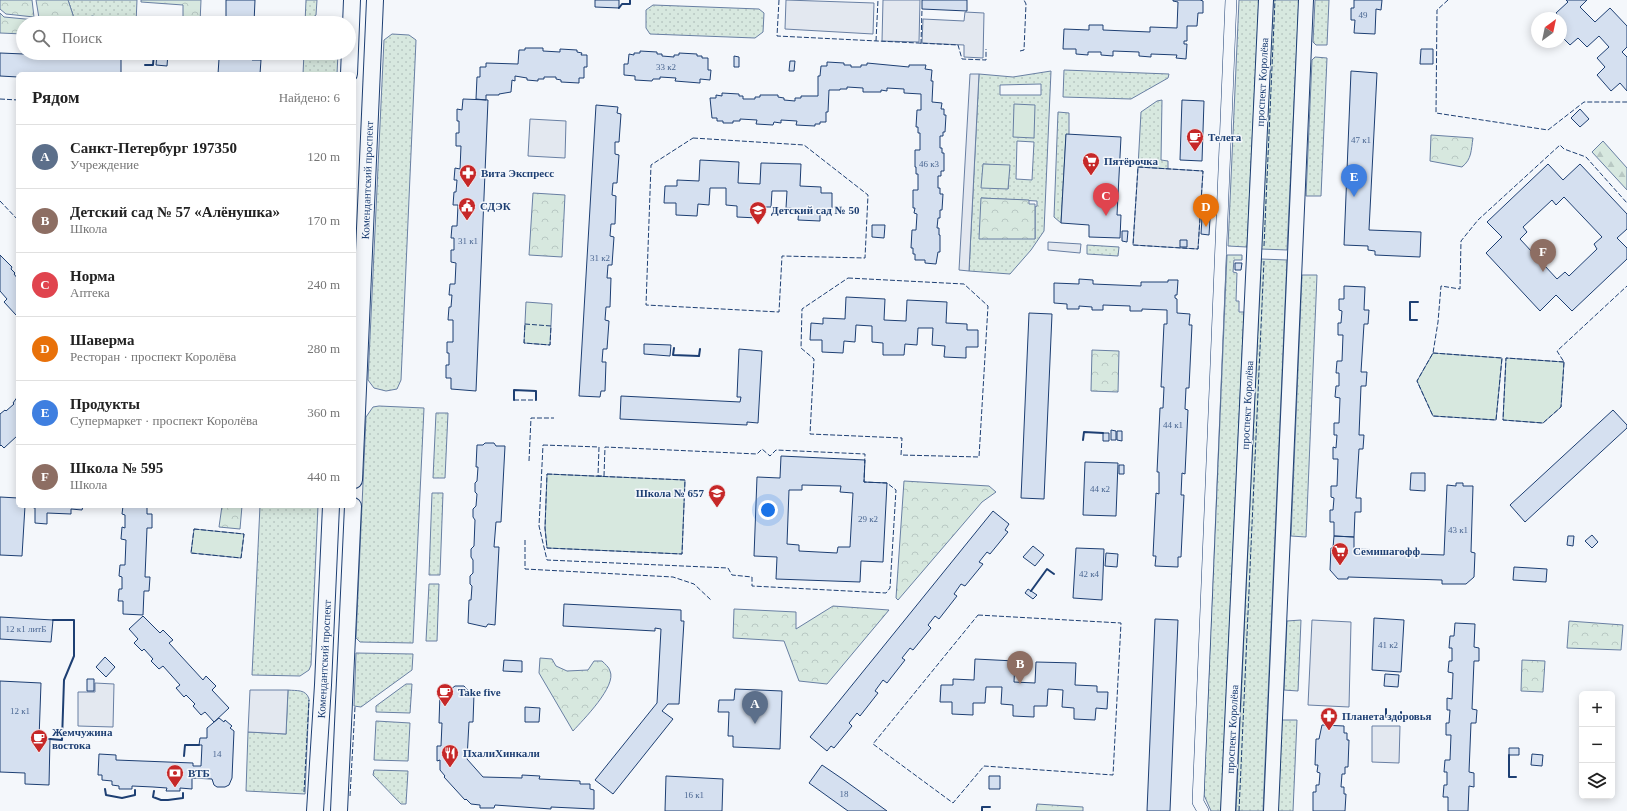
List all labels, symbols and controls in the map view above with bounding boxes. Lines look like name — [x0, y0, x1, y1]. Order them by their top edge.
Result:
house number: 49 — [1359, 10, 1368, 20]
north arrow — [1531, 12, 1567, 48]
search box — [16, 16, 356, 60]
icon: search — [30, 27, 52, 49]
text: Поиск — [62, 30, 102, 46]
street label: проспект Королёва — [1254, 37, 1270, 127]
house number: 33 к2 — [656, 62, 676, 72]
text: Рядом — [32, 88, 80, 107]
text: Найдено: 6 — [279, 90, 340, 105]
street label: Комендантский проспект — [359, 120, 375, 240]
cafe icon: Телега — [1185, 127, 1205, 152]
place label: Телега — [1208, 131, 1242, 143]
house number: 47 к1 — [1351, 135, 1371, 145]
text: Санкт-Петербург 197350 — [70, 140, 237, 156]
text: A — [40, 149, 50, 164]
text: 120 m — [307, 149, 340, 164]
supermarket icon: Пятёрочка — [1081, 151, 1101, 176]
place label: Пятёрочка — [1104, 155, 1159, 167]
text: Учреждение — [70, 157, 139, 172]
house number: 46 к3 — [919, 159, 940, 169]
pharmacy icon: Вита Экспресс — [458, 163, 478, 188]
pin: E — [1341, 164, 1367, 197]
place label: Вита Экспресс — [481, 167, 554, 179]
pin: C — [1093, 183, 1119, 216]
pin: D — [1193, 194, 1219, 227]
public building icon: СДЭК — [457, 196, 477, 221]
place label: СДЭК — [480, 200, 511, 212]
school or university icon: Детский сад № 50 — [748, 200, 768, 225]
text: Детский сад № 57 «Алёнушка» — [70, 204, 280, 220]
place label: Детский сад № 50 — [771, 204, 860, 216]
text: B — [41, 213, 49, 228]
text: 170 m — [307, 213, 340, 228]
text: Школа — [70, 221, 107, 236]
house number: 31 к1 — [458, 236, 478, 246]
pin: F — [1530, 239, 1556, 272]
house number: 31 к2 — [590, 253, 610, 263]
text: Норма — [70, 268, 115, 284]
text: C — [40, 277, 50, 292]
text: 240 m — [307, 277, 340, 292]
text: Аптека — [70, 285, 110, 300]
text: Шаверма — [70, 332, 134, 348]
text: D — [40, 341, 50, 356]
text: 280 m — [307, 341, 340, 356]
text: Ресторан · проспект Королёва — [70, 349, 236, 364]
street label: проспект Королёва — [1239, 360, 1255, 450]
text: Продукты — [70, 396, 140, 412]
text: E — [41, 405, 49, 420]
text: 360 m — [307, 405, 340, 420]
text: Супермаркет · проспект Королёва — [70, 413, 258, 428]
house number: 44 к1 — [1163, 420, 1183, 430]
text: Школа № 595 — [70, 460, 163, 476]
text: F — [41, 469, 49, 484]
text: 440 m — [307, 469, 340, 484]
text: Школа — [70, 477, 107, 492]
school or university icon: Школа № 657 — [707, 483, 727, 508]
house number: 44 к2 — [1090, 484, 1110, 494]
place label: Школа № 657 — [636, 487, 704, 499]
your location — [758, 500, 778, 520]
house number: 29 к2 — [858, 514, 878, 524]
house number: 43 к1 — [1448, 525, 1468, 535]
supermarket icon: Семишагофф — [1330, 541, 1350, 566]
place label: Семишагофф — [1353, 545, 1420, 557]
house number: 42 к4 — [1079, 569, 1100, 579]
street label: Комендантский проспект — [315, 599, 333, 719]
house number: 12 к1 литБ — [6, 624, 46, 634]
house number: 41 к2 — [1378, 640, 1398, 650]
pin: B — [1007, 651, 1033, 684]
cafe icon: Take five — [435, 682, 455, 707]
street label: проспект Королёва — [1224, 684, 1240, 774]
place label: Take five — [458, 686, 501, 698]
pin: A — [742, 691, 768, 724]
map controls — [1579, 691, 1615, 799]
button: + — [1579, 691, 1615, 727]
house number: 12 к1 — [10, 706, 30, 716]
pharmacy icon: Планета здоровья — [1319, 706, 1339, 731]
place label: Планета здоровья — [1342, 710, 1432, 722]
place label: Жемчужина востока — [52, 726, 113, 751]
button: − — [1579, 727, 1615, 763]
cafe icon: Жемчужина востока — [29, 728, 49, 753]
restaurant icon: ПхалиХинкали — [440, 743, 460, 768]
place label: ПхалиХинкали — [463, 747, 541, 759]
house number: 14 — [213, 749, 222, 759]
bank icon: ВТБ — [165, 763, 185, 788]
button: layers — [1579, 763, 1615, 799]
place label: ВТБ — [188, 767, 210, 779]
house number: 18 — [840, 789, 849, 799]
house number: 16 к1 — [684, 790, 704, 800]

